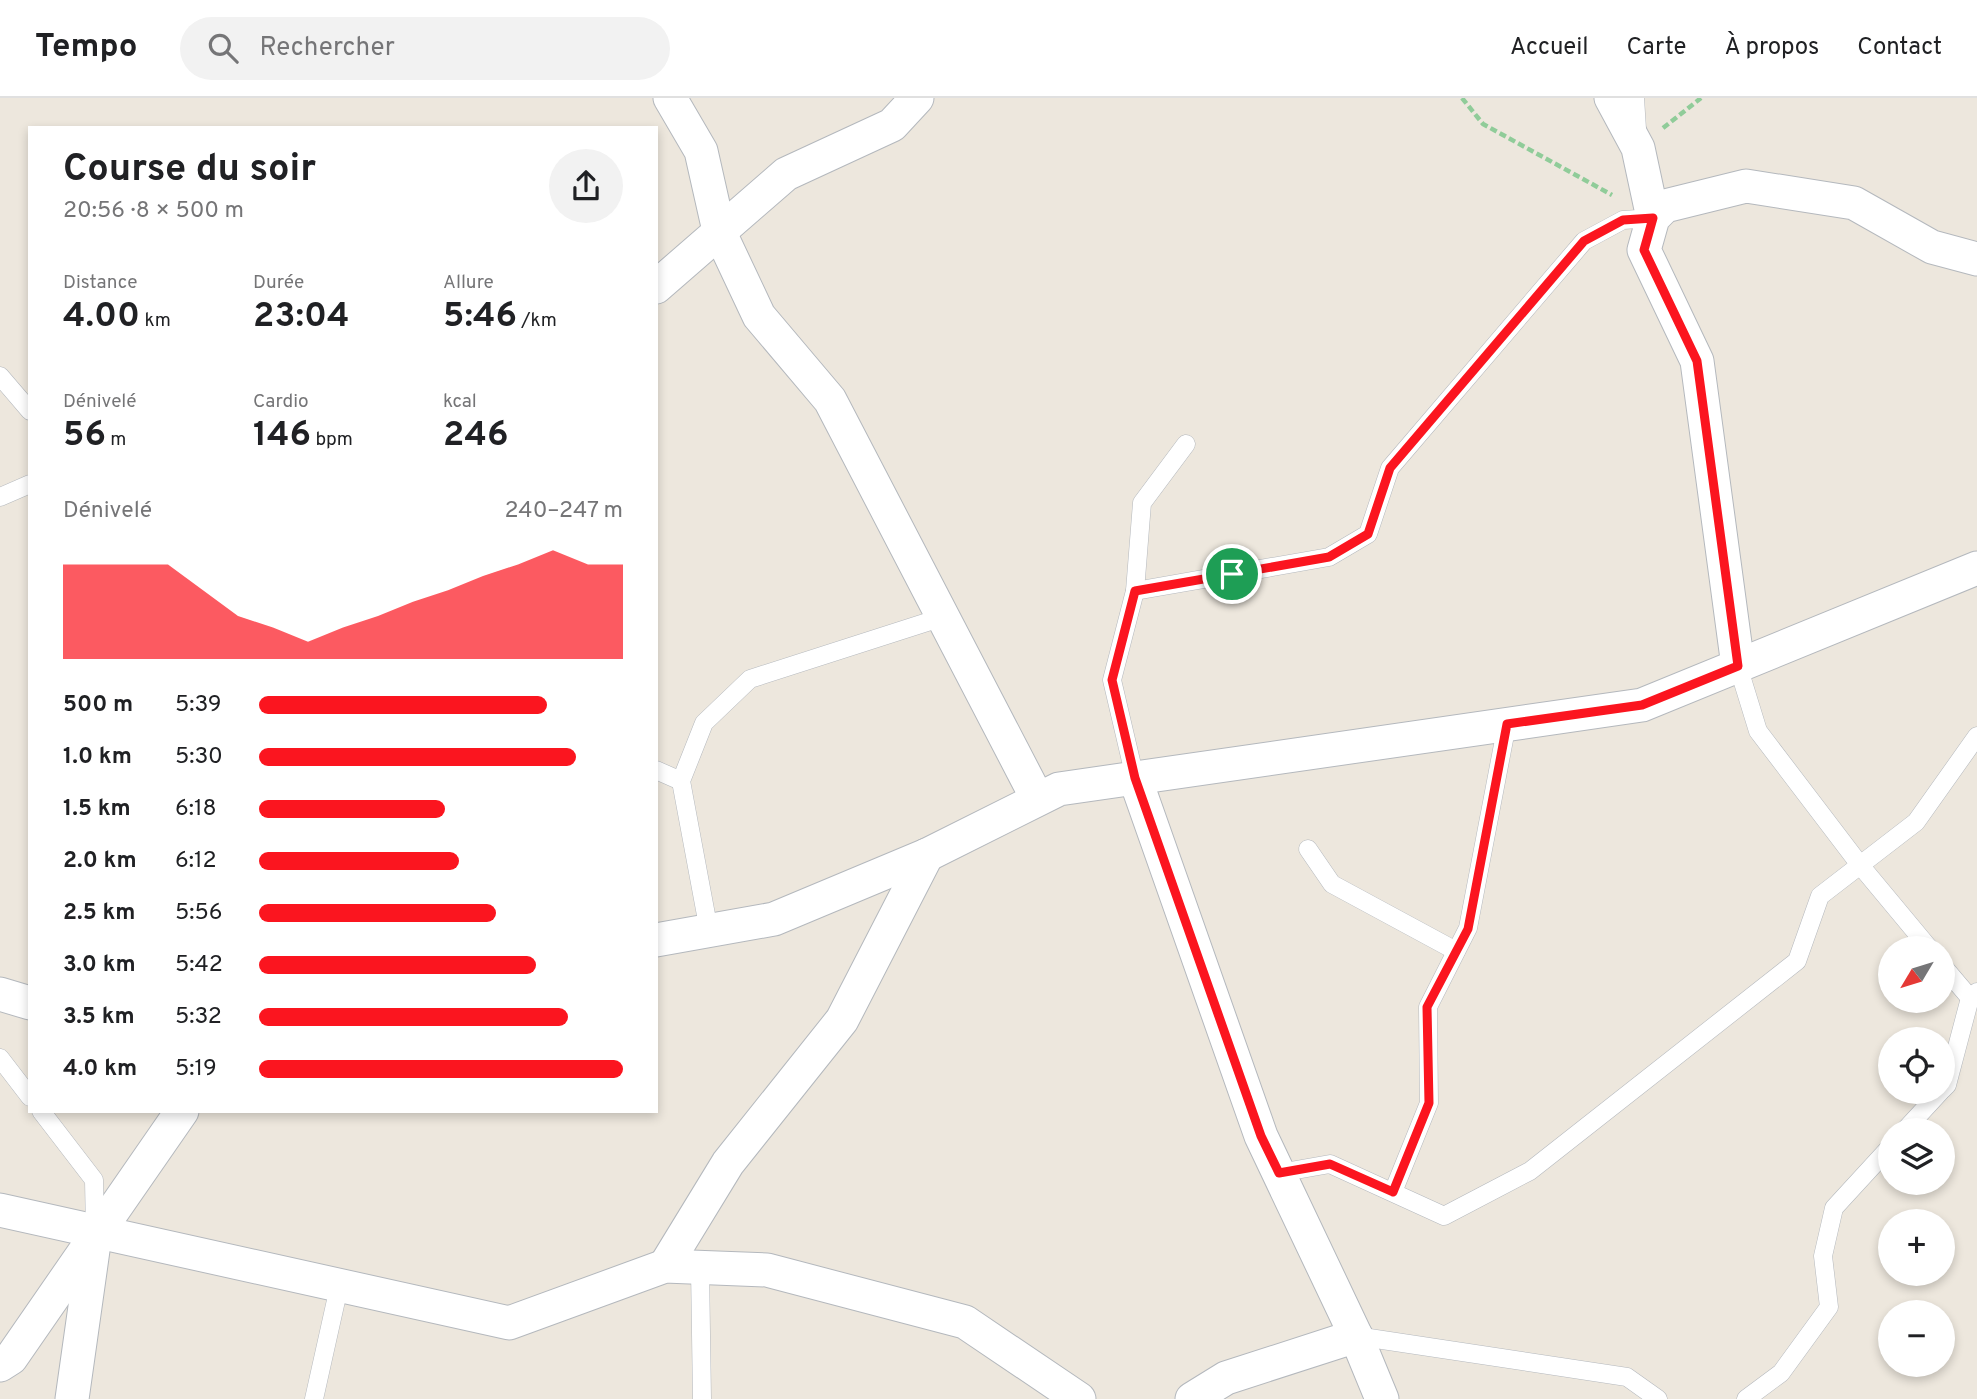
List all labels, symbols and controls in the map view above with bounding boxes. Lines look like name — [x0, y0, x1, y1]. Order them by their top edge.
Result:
search box — [180, 17, 670, 80]
text: Tempo — [35, 27, 138, 69]
icon: search — [204, 29, 242, 67]
text: Rechercher — [260, 32, 395, 65]
text: Accueil — [1510, 33, 1589, 63]
text: Carte — [1627, 33, 1686, 63]
text: À propos — [1724, 33, 1819, 63]
text: Contact — [1857, 33, 1942, 63]
text: Course du soir — [63, 146, 316, 195]
button: share — [549, 149, 623, 223]
text: 20:56 · 8 × 500 m — [63, 197, 244, 226]
text: Distance — [63, 271, 138, 295]
text: Durée — [253, 271, 304, 295]
text: Allure — [443, 271, 494, 295]
text: 4.00 — [63, 295, 140, 339]
text: 23:04 — [253, 295, 349, 339]
text: 5:46 — [443, 295, 517, 339]
text: km — [140, 309, 171, 333]
text: /km — [517, 309, 557, 333]
text: Dénivelé — [63, 390, 137, 414]
text: Cardio — [253, 390, 309, 414]
text: kcal — [443, 390, 477, 414]
text: 56 — [63, 414, 106, 458]
text: 146 — [253, 414, 311, 458]
text: 246 — [443, 414, 508, 458]
text: m — [106, 428, 126, 452]
text: bpm — [311, 428, 353, 452]
text: Dénivelé — [63, 497, 152, 526]
text: 240–247 m — [505, 497, 623, 526]
pin — [1202, 544, 1262, 604]
icon: arrive — [1213, 555, 1251, 593]
text: 500 m — [63, 691, 133, 720]
text: 5:39 — [175, 691, 222, 720]
text: 1.0 km — [63, 743, 132, 772]
text: 5:30 — [175, 743, 223, 772]
text: 1.5 km — [63, 795, 131, 824]
text: 6:18 — [175, 795, 217, 824]
text: 2.0 km — [63, 847, 137, 876]
text: 6:12 — [175, 847, 217, 876]
text: 2.5 km — [63, 899, 136, 928]
text: 5:56 — [175, 899, 222, 928]
north arrow — [1878, 936, 1955, 1013]
map controls — [1878, 936, 1955, 1377]
text: 3.0 km — [63, 951, 136, 980]
text: 5:42 — [175, 951, 223, 980]
text: 3.5 km — [63, 1003, 135, 1032]
text: 5:32 — [175, 1003, 222, 1032]
button: locate — [1878, 1027, 1955, 1104]
text: 4.0 km — [63, 1055, 137, 1084]
text: 5:19 — [175, 1055, 217, 1084]
button: layers — [1878, 1118, 1955, 1195]
button: + — [1878, 1209, 1955, 1286]
button: − — [1878, 1300, 1955, 1377]

